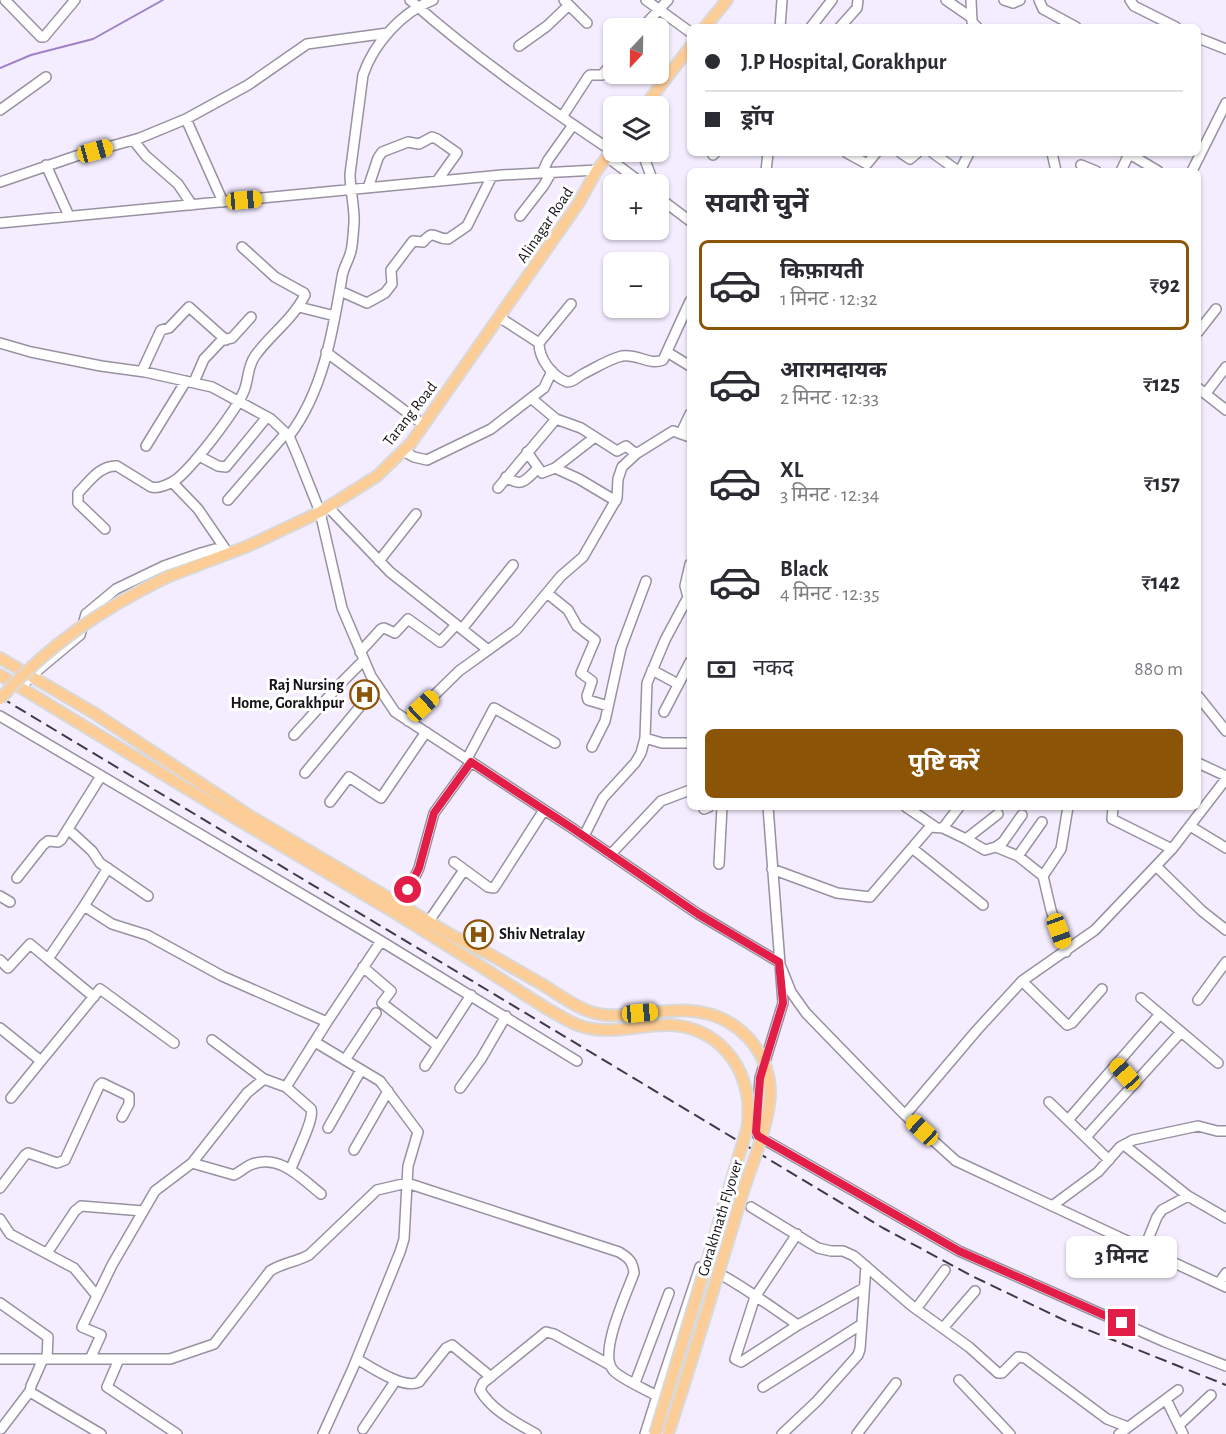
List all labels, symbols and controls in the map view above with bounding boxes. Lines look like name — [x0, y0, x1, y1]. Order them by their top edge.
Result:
north arrow — [603, 18, 669, 84]
map controls — [603, 18, 669, 318]
text: J.P Hospital, Gorakhpur — [741, 51, 946, 73]
button: layers — [603, 96, 669, 162]
text: ड्रॉप — [741, 107, 774, 129]
car — [75, 137, 115, 165]
button: + — [603, 174, 669, 240]
street label: Alinagar Road — [514, 184, 576, 266]
car — [225, 189, 263, 211]
text: सवारी चुनें — [705, 190, 808, 217]
button: − — [603, 252, 669, 318]
icon: car — [708, 258, 762, 312]
text: किफ़ायती — [780, 260, 864, 282]
text: ₹92 — [1150, 274, 1180, 296]
text: 1 मिनट · 12:32 — [780, 289, 878, 309]
icon: car — [708, 357, 762, 411]
text: आरामदायक — [780, 359, 887, 381]
text: ₹125 — [1143, 373, 1180, 395]
street label: Tarang Road — [380, 379, 440, 449]
text: 2 मिनट · 12:33 — [780, 388, 879, 408]
icon: car — [708, 456, 762, 510]
text: XL — [780, 459, 803, 481]
text: ₹157 — [1144, 472, 1180, 494]
text: 3 मिनट · 12:34 — [780, 485, 879, 505]
icon: car — [708, 555, 762, 609]
text: Black — [780, 558, 828, 580]
text: ₹142 — [1141, 571, 1180, 593]
text: 4 मिनट · 12:35 — [780, 584, 880, 604]
icon: cash — [705, 653, 738, 686]
text: नकद — [753, 657, 794, 679]
text: 880 m — [1134, 659, 1183, 679]
place label: Raj Nursing Home, Gorakhpur — [230, 677, 345, 711]
hospital icon: Raj Nursing Home, Gorakhpur — [349, 678, 381, 710]
car — [404, 687, 442, 725]
button: पुष्टि करें — [705, 729, 1183, 798]
route start — [394, 876, 421, 903]
car — [1044, 911, 1074, 951]
hospital icon: Shiv Netralay — [462, 918, 494, 950]
place label: Shiv Netralay — [499, 926, 586, 943]
car — [621, 1002, 659, 1024]
car — [1106, 1055, 1144, 1093]
car — [903, 1111, 941, 1149]
street label: Gorakhnath Flyover — [695, 1157, 746, 1278]
callout: 3 मिनट — [1066, 1236, 1178, 1278]
text: 3 मिनट — [1095, 1247, 1148, 1267]
route end — [1108, 1309, 1135, 1336]

